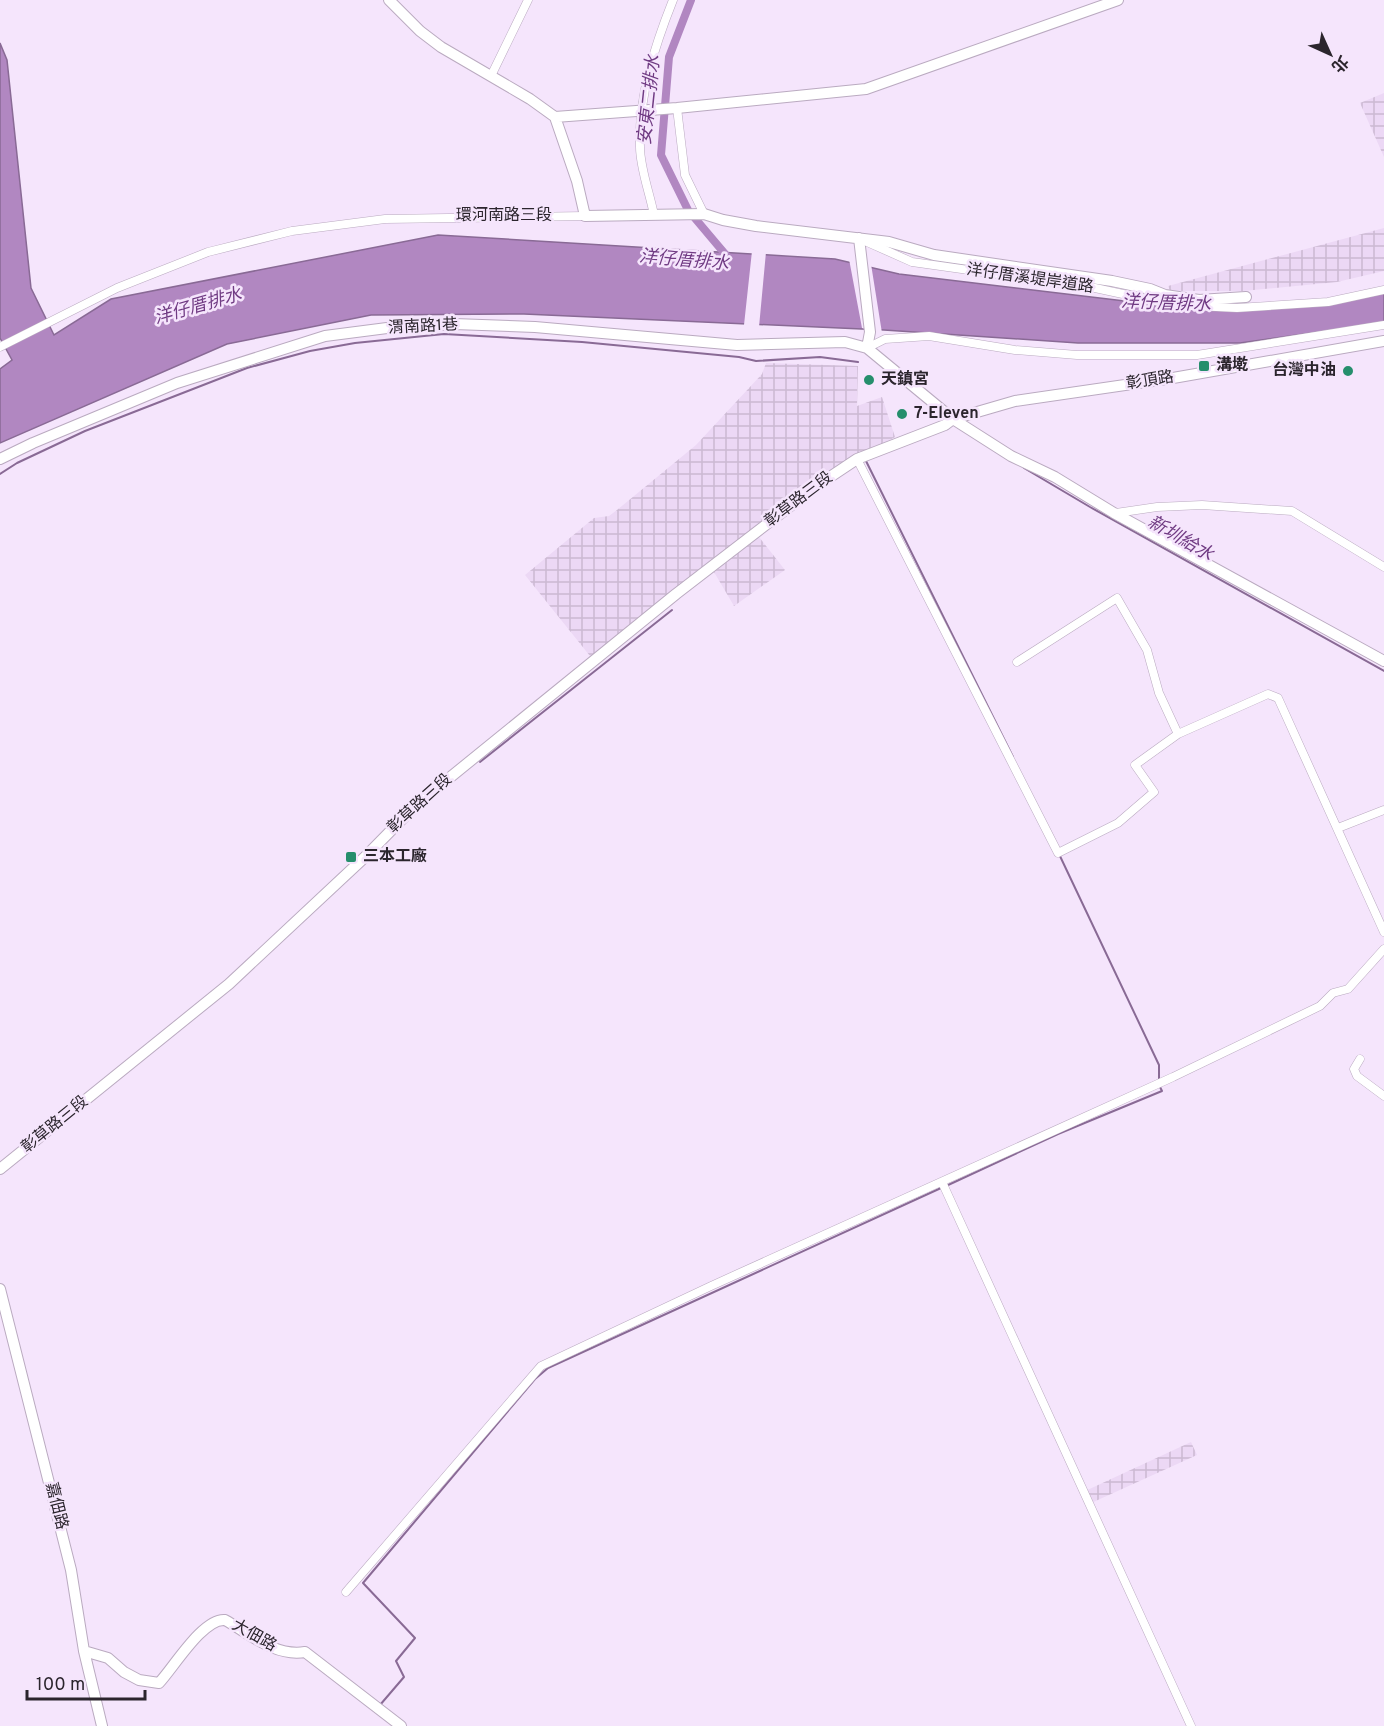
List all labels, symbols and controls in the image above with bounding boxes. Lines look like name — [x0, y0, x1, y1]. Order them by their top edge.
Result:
north arrow — [1300, 24, 1360, 84]
text: 北 — [1326, 50, 1352, 76]
water label: 安東二排水 — [634, 53, 666, 146]
street label: 環河南路三段 — [456, 206, 552, 226]
water label: 洋仔厝排水 — [638, 246, 731, 276]
street label: 洋仔厝溪堤岸道路 — [965, 260, 1095, 298]
water label: 洋仔厝排水 — [152, 283, 245, 330]
water label: 洋仔厝排水 — [1121, 291, 1212, 317]
street label: 渭南路1巷 — [388, 315, 458, 339]
place label: 溝墘 — [1216, 355, 1248, 376]
marker: 溝墘 — [1197, 359, 1211, 373]
place label: 台灣中油 — [1272, 361, 1336, 381]
marker: 台灣中油 — [1341, 364, 1355, 378]
street label: 彰頂路 — [1125, 367, 1175, 395]
place label: 天鎮宮 — [881, 369, 929, 390]
marker: 天鎮宮 — [862, 373, 876, 387]
place label: 7-Eleven — [914, 404, 979, 424]
marker: 7-Eleven — [895, 407, 909, 421]
street label: 彰草路三段 — [761, 468, 837, 532]
water label: 新圳給水 — [1143, 511, 1218, 567]
street label: 彰草路三段 — [384, 770, 456, 838]
place label: 三本工廠 — [363, 847, 427, 867]
marker: 三本工廠 — [344, 850, 358, 864]
street label: 彰草路三段 — [18, 1092, 92, 1158]
street label: 嘉佃路 — [40, 1480, 72, 1532]
street label: 大佃路 — [228, 1616, 280, 1656]
scale bar — [27, 1663, 146, 1701]
text: 100 m — [36, 1674, 85, 1697]

